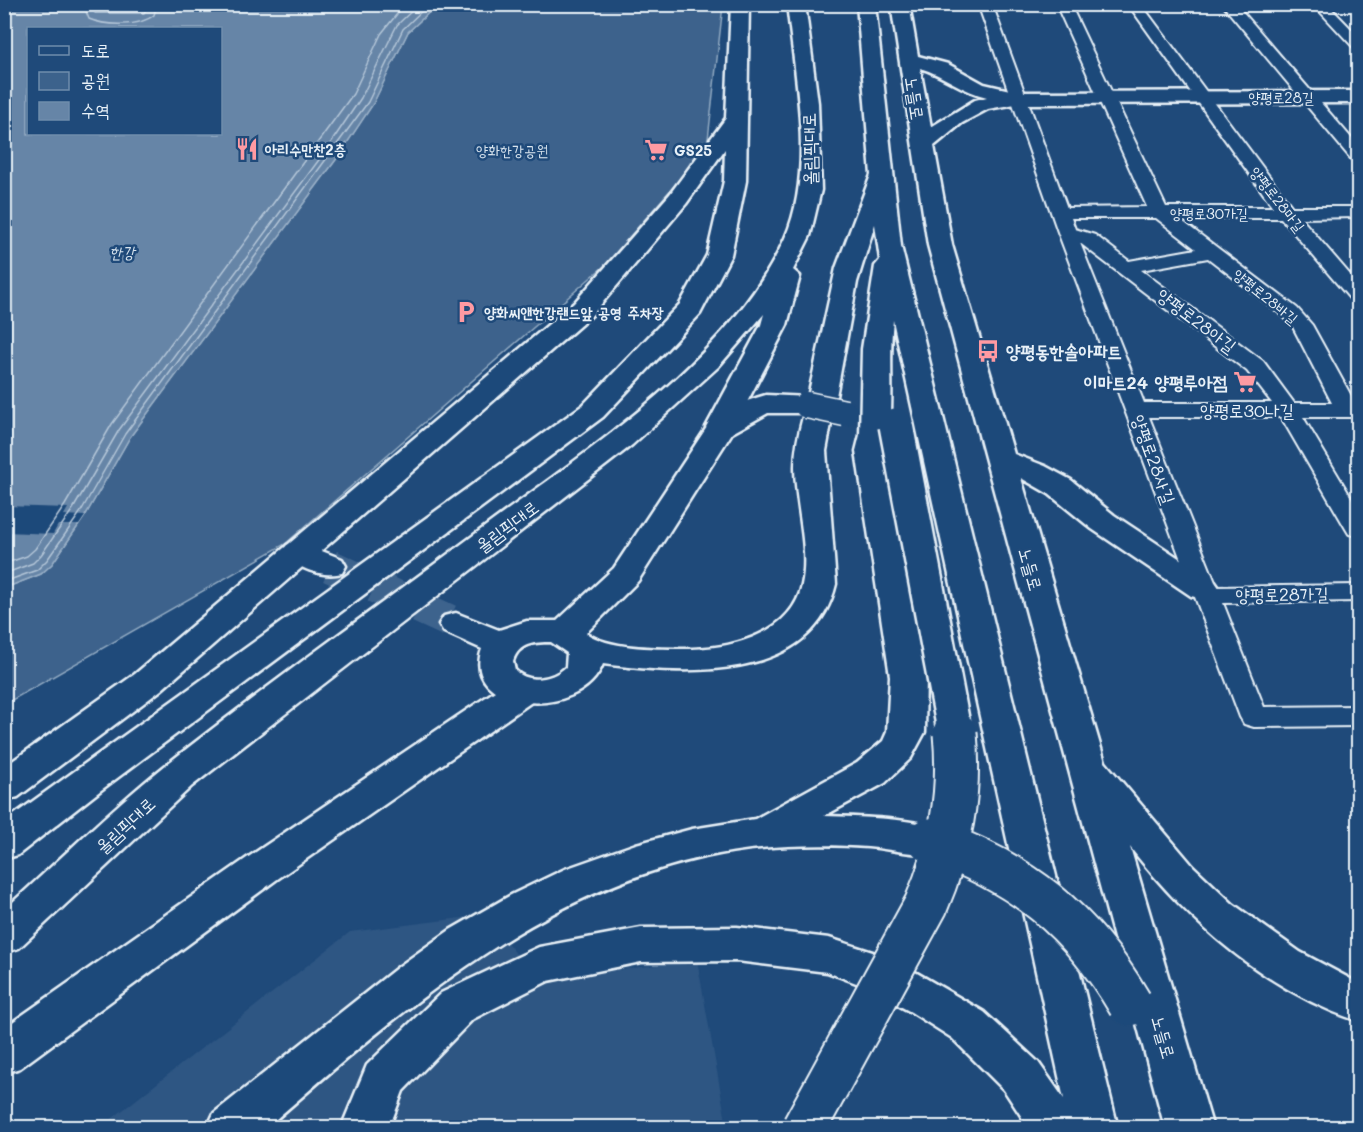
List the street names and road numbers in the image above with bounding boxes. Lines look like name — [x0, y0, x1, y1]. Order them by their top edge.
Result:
street label: 노들로 — [900, 75, 930, 121]
street label: 양평로28길 — [1248, 87, 1314, 107]
street label: 올림픽대로 — [796, 113, 822, 185]
street label: 양평로28마길 — [1246, 162, 1310, 236]
street label: 양평로30가길 — [1170, 203, 1248, 223]
street label: 양평로28바길 — [1229, 264, 1303, 328]
street label: 양평로28아길 — [1153, 282, 1242, 358]
street label: 양평로30나길 — [1200, 398, 1295, 422]
street label: 양평로28사길 — [1127, 411, 1181, 507]
street label: 올림픽대로 — [471, 495, 543, 557]
street label: 노들로 — [1013, 545, 1049, 593]
street label: 양평로28가길 — [1235, 581, 1329, 607]
street label: 올림픽대로 — [90, 792, 160, 858]
street label: 노들로 — [1146, 1013, 1182, 1061]

